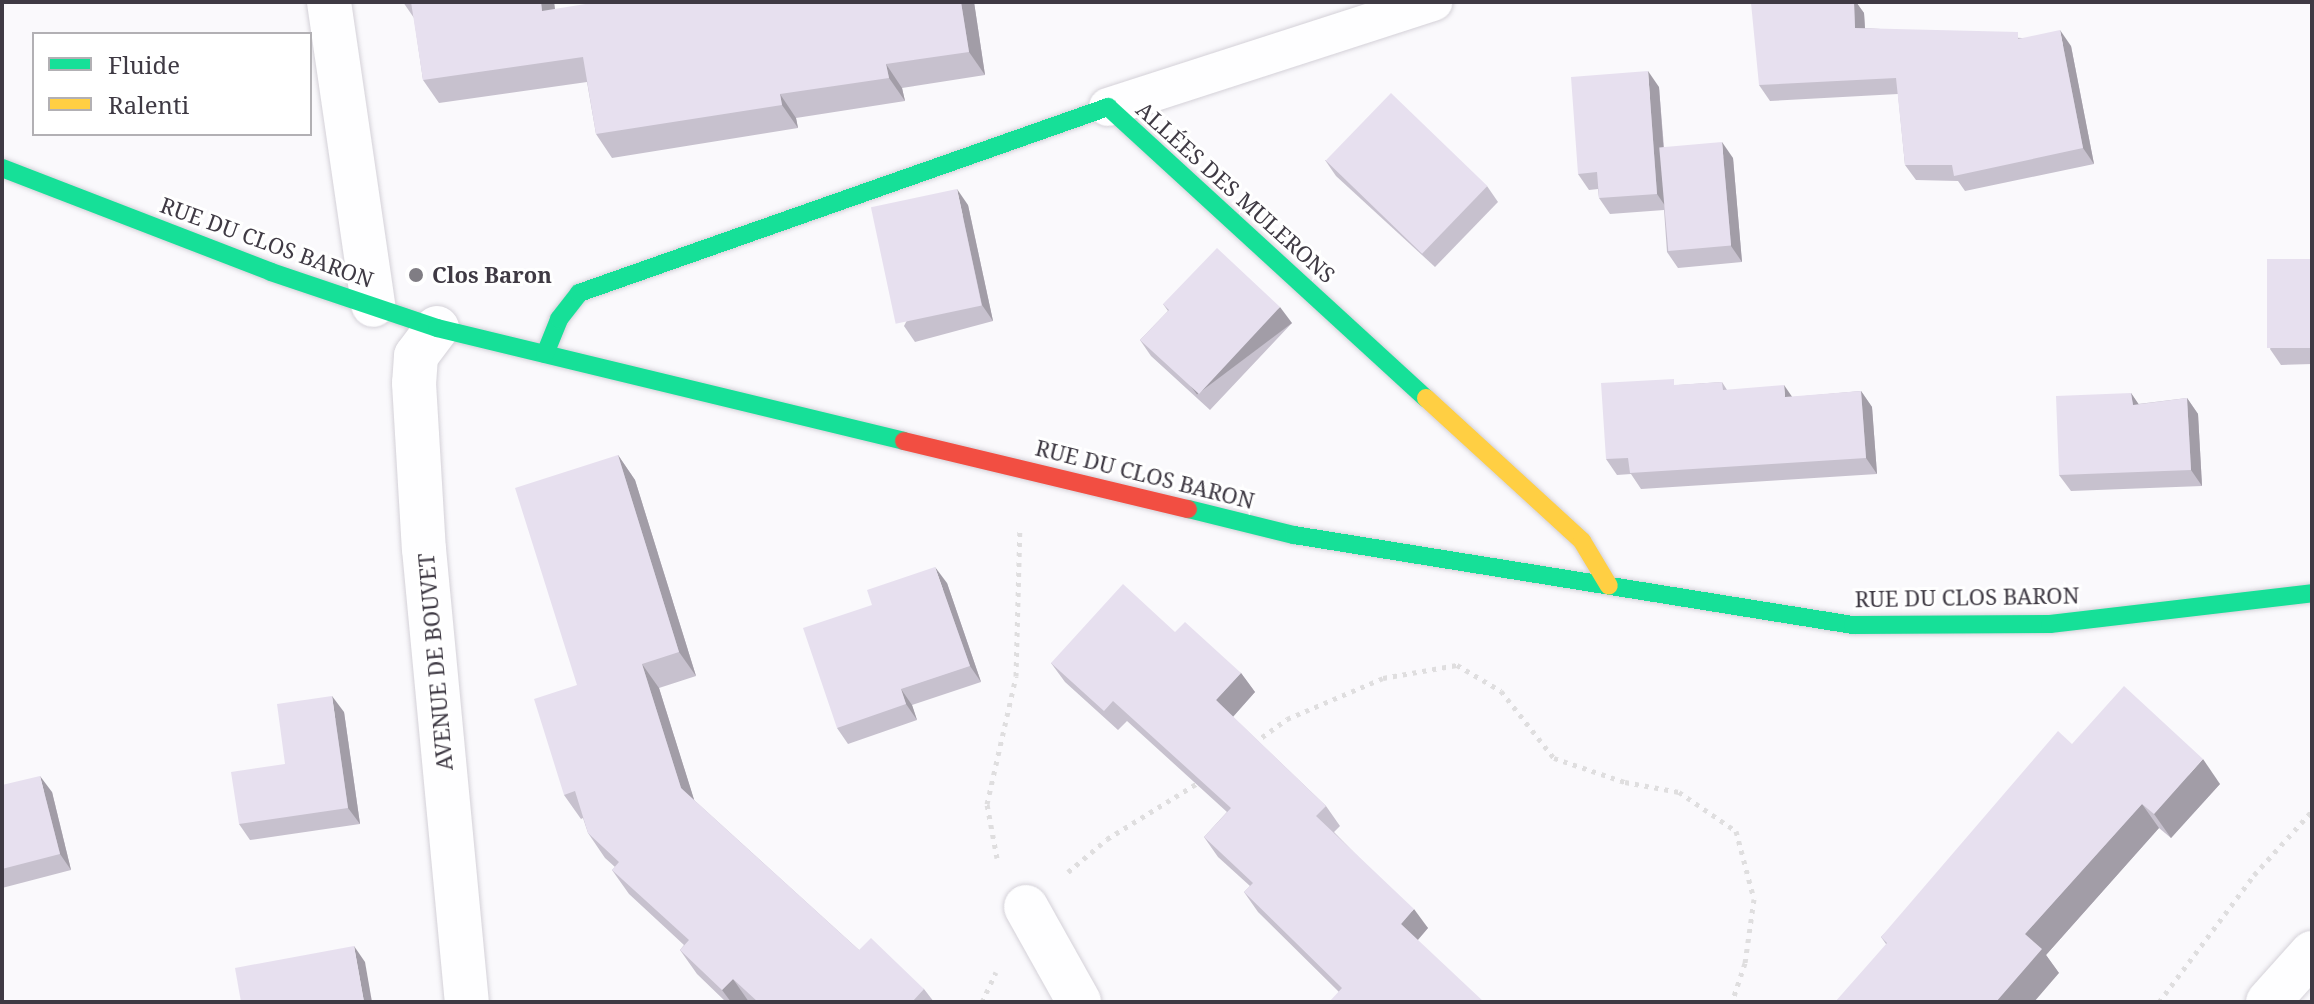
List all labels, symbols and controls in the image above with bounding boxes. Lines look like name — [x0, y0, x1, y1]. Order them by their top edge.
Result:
legend — [32, 32, 312, 136]
text: Fluide — [108, 48, 180, 81]
text: Ralenti — [108, 88, 189, 121]
street label: ALLÉES DES MULERONS — [1131, 96, 1341, 288]
street label: RUE DU CLOS BARON — [157, 191, 377, 293]
place label: Clos Baron — [432, 262, 552, 288]
marker: Clos Baron — [407, 266, 425, 284]
street label: RUE DU CLOS BARON — [1033, 434, 1257, 514]
street label: AVENUE DE BOUVET — [412, 552, 458, 772]
street label: RUE DU CLOS BARON — [1854, 582, 2080, 612]

